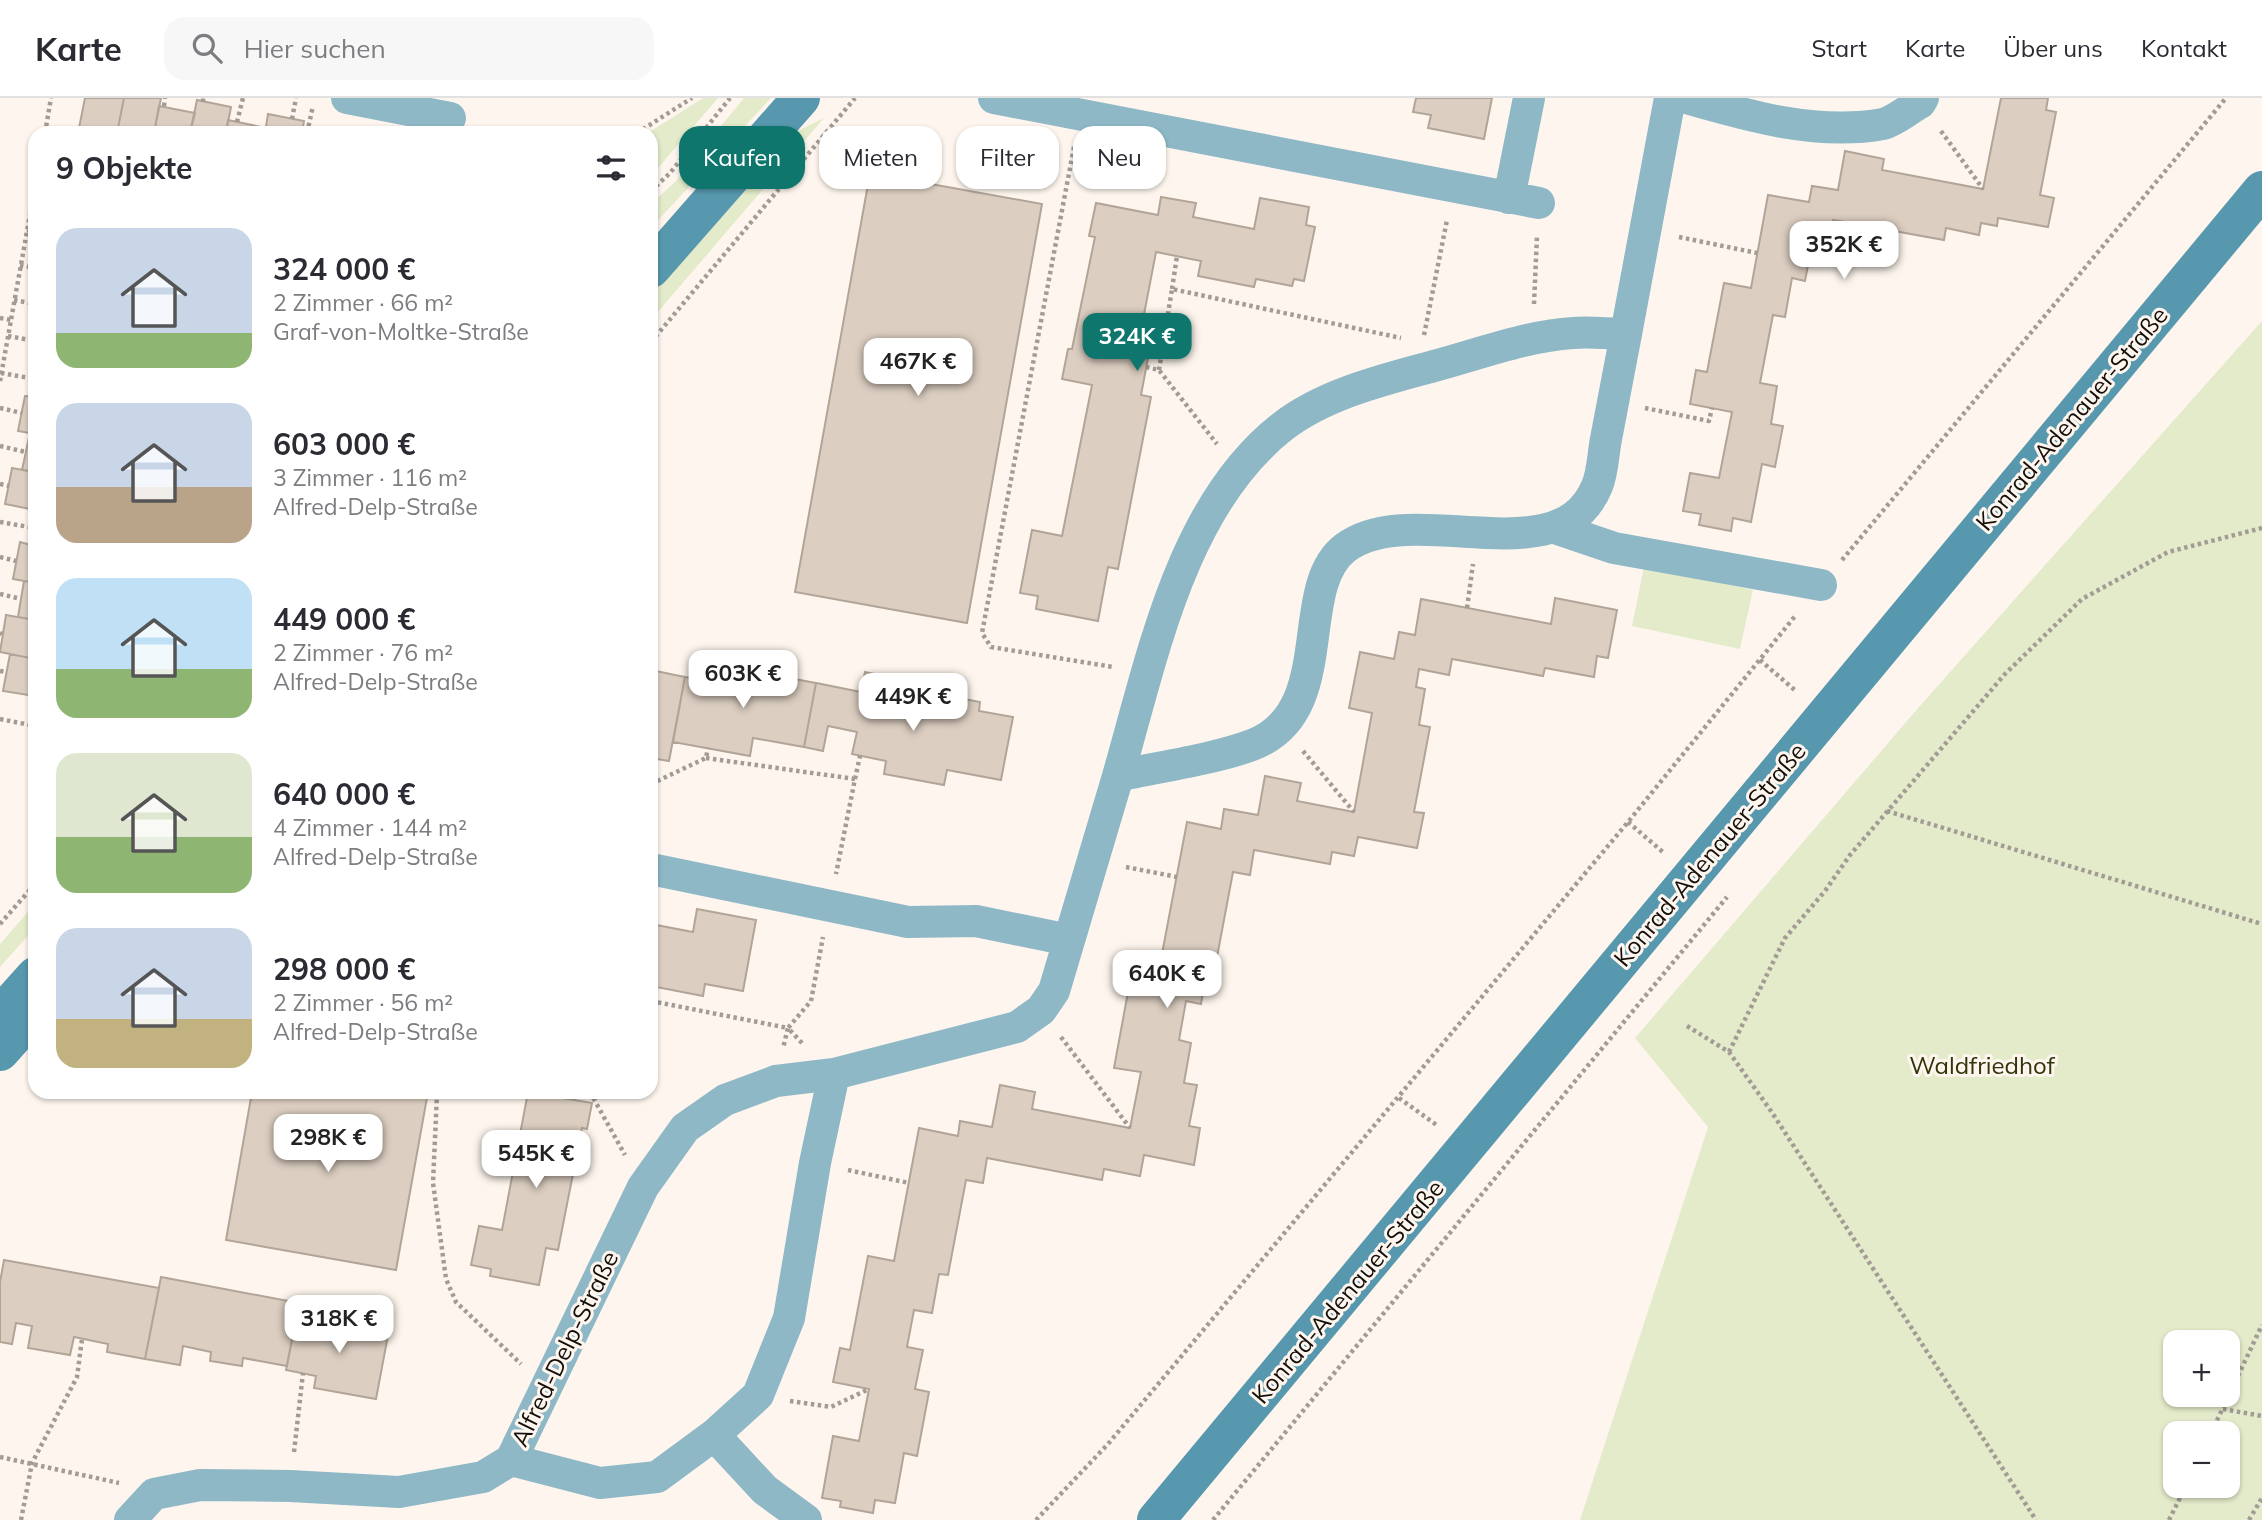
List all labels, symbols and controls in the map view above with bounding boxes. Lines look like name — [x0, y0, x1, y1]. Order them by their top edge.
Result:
search box — [164, 17, 654, 80]
text: Karte — [35, 28, 122, 69]
icon: search — [188, 29, 226, 67]
text: Hier suchen — [244, 32, 386, 65]
text: Start — [1811, 33, 1867, 63]
text: Karte — [1905, 33, 1965, 63]
text: Über uns — [2003, 33, 2103, 63]
text: Kontakt — [2141, 33, 2227, 63]
chip: Kaufen — [679, 126, 805, 189]
chip: Mieten — [819, 126, 942, 189]
chip: Filter — [956, 126, 1059, 189]
chip: Neu — [1073, 126, 1166, 189]
text: 9 Objekte — [56, 149, 192, 187]
icon: filters — [592, 149, 630, 187]
pin: 352K € — [1787, 222, 1901, 281]
text: 352K € — [1806, 229, 1882, 258]
text: 324 000 € — [273, 250, 415, 288]
icon: home — [112, 256, 196, 340]
text: 2 Zimmer · 66 m² — [273, 288, 453, 317]
street label: Konrad-Adenauer-Straße — [1969, 300, 2174, 536]
pin: 324K € — [1080, 314, 1194, 373]
text: Graf-von-Moltke-Straße — [273, 317, 529, 346]
text: 324K € — [1099, 321, 1175, 350]
pin: 467K € — [861, 338, 975, 398]
text: 467K € — [880, 346, 956, 375]
text: 603 000 € — [273, 425, 415, 463]
icon: home — [112, 431, 196, 515]
text: 3 Zimmer · 116 m² — [273, 463, 467, 492]
text: Alfred-Delp-Straße — [273, 492, 478, 521]
text: 449 000 € — [273, 600, 415, 638]
icon: home — [112, 606, 196, 690]
text: 2 Zimmer · 76 m² — [273, 638, 453, 667]
pin: 603K € — [686, 650, 800, 710]
text: 603K € — [705, 658, 781, 687]
text: Alfred-Delp-Straße — [273, 667, 478, 696]
pin: 449K € — [856, 674, 970, 733]
text: 449K € — [875, 681, 951, 710]
street label: Konrad-Adenauer-Straße — [1607, 736, 1812, 972]
text: 640 000 € — [273, 775, 415, 813]
icon: home — [112, 781, 196, 865]
text: 4 Zimmer · 144 m² — [273, 813, 467, 842]
text: Alfred-Delp-Straße — [273, 842, 478, 871]
text: 298 000 € — [273, 950, 415, 988]
pin: 640K € — [1110, 950, 1224, 1010]
icon: home — [112, 956, 196, 1040]
text: 640K € — [1129, 958, 1205, 987]
text: 2 Zimmer · 56 m² — [273, 988, 453, 1017]
text: Alfred-Delp-Straße — [273, 1017, 478, 1046]
park label: Waldfriedhof — [1909, 1050, 2056, 1080]
pin: 298K € — [271, 1114, 385, 1174]
text: 298K € — [290, 1122, 366, 1151]
pin: 545K € — [479, 1130, 593, 1190]
text: 545K € — [498, 1138, 574, 1167]
street label: Konrad-Adenauer-Straße — [1245, 1173, 1450, 1409]
street label: Alfred-Delp-Straße — [504, 1246, 624, 1451]
pin: 318K € — [282, 1296, 396, 1355]
text: 318K € — [301, 1303, 377, 1332]
map controls — [2163, 1330, 2240, 1498]
button: + — [2163, 1330, 2240, 1407]
button: − — [2163, 1421, 2240, 1498]

